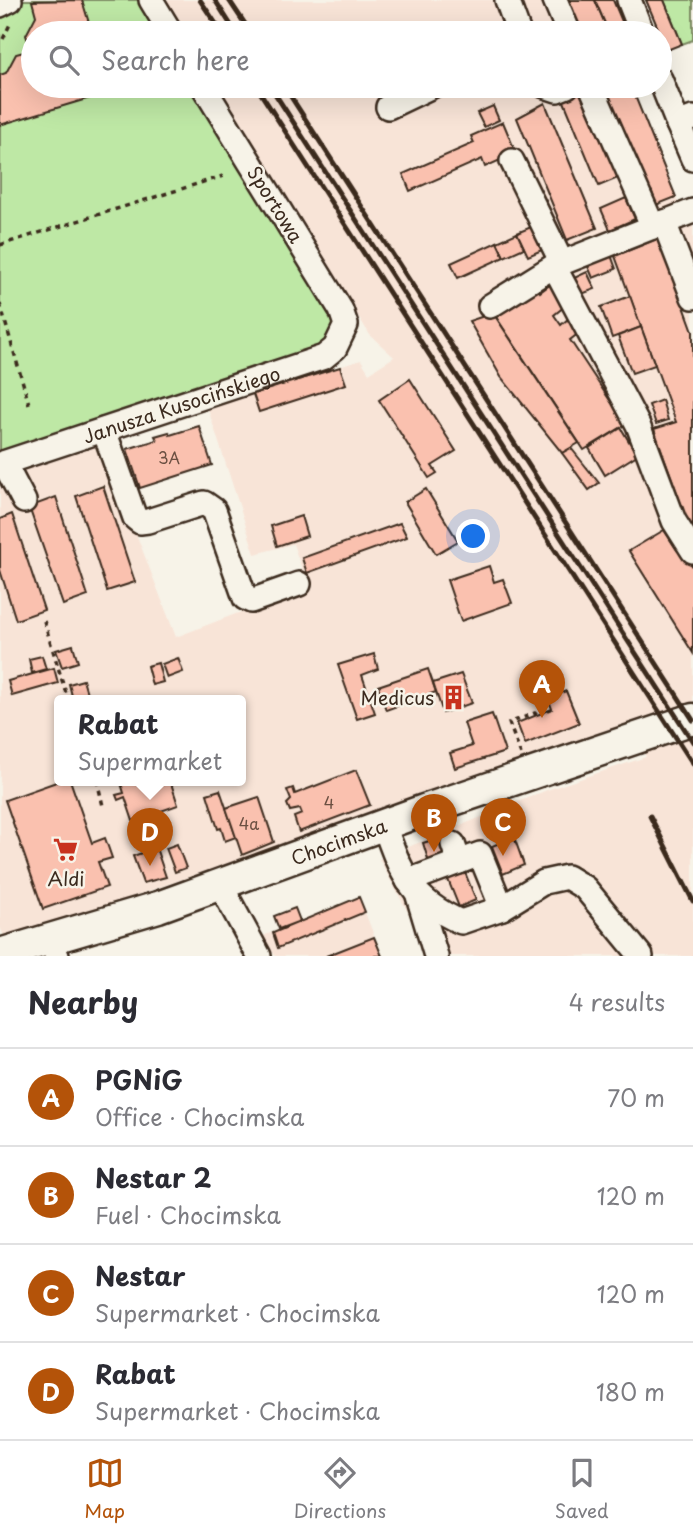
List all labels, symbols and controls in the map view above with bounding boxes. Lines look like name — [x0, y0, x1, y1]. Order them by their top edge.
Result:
search box — [21, 21, 672, 98]
text: Search here — [101, 40, 250, 79]
icon: search — [45, 41, 83, 79]
street label: Sportowa — [241, 160, 311, 248]
street label: Janusza Kusocińskiego — [79, 358, 284, 450]
house number: 3A — [158, 445, 180, 469]
your location — [456, 519, 490, 553]
pin: A — [519, 660, 565, 718]
place label: Medicus — [361, 683, 434, 711]
building icon: Medicus — [440, 683, 468, 711]
popup — [54, 695, 246, 786]
text: Rabat — [78, 704, 159, 743]
text: Supermarket — [78, 743, 222, 778]
house number: 4 — [324, 790, 334, 814]
pin: B — [411, 794, 457, 852]
pin: C — [480, 798, 526, 856]
pin: D — [127, 808, 173, 866]
house number: 4a — [239, 811, 259, 835]
street label: Chocimska — [287, 811, 390, 871]
supermarket icon: Aldi — [52, 836, 80, 864]
place label: Aldi — [47, 864, 85, 892]
text: Nearby — [28, 979, 138, 1024]
text: 4 results — [569, 984, 665, 1019]
text: PGNiG — [95, 1060, 183, 1099]
text: A — [42, 1080, 60, 1115]
text: 70 m — [607, 1080, 665, 1115]
text: Office · Chocimska — [95, 1099, 304, 1134]
text: Nestar 2 — [95, 1158, 211, 1197]
text: B — [43, 1178, 59, 1213]
text: 120 m — [597, 1178, 665, 1213]
text: Fuel · Chocimska — [95, 1197, 281, 1232]
text: Nestar — [95, 1256, 185, 1295]
text: C — [42, 1276, 60, 1311]
text: 120 m — [597, 1276, 665, 1311]
text: Supermarket · Chocimska — [95, 1295, 380, 1330]
text: Rabat — [95, 1354, 176, 1393]
text: D — [42, 1374, 60, 1409]
text: 180 m — [596, 1374, 665, 1409]
text: Supermarket · Chocimska — [95, 1393, 380, 1428]
tab: Map — [84, 1454, 125, 1524]
tab: Directions — [294, 1454, 386, 1524]
tab: Saved — [555, 1454, 609, 1524]

